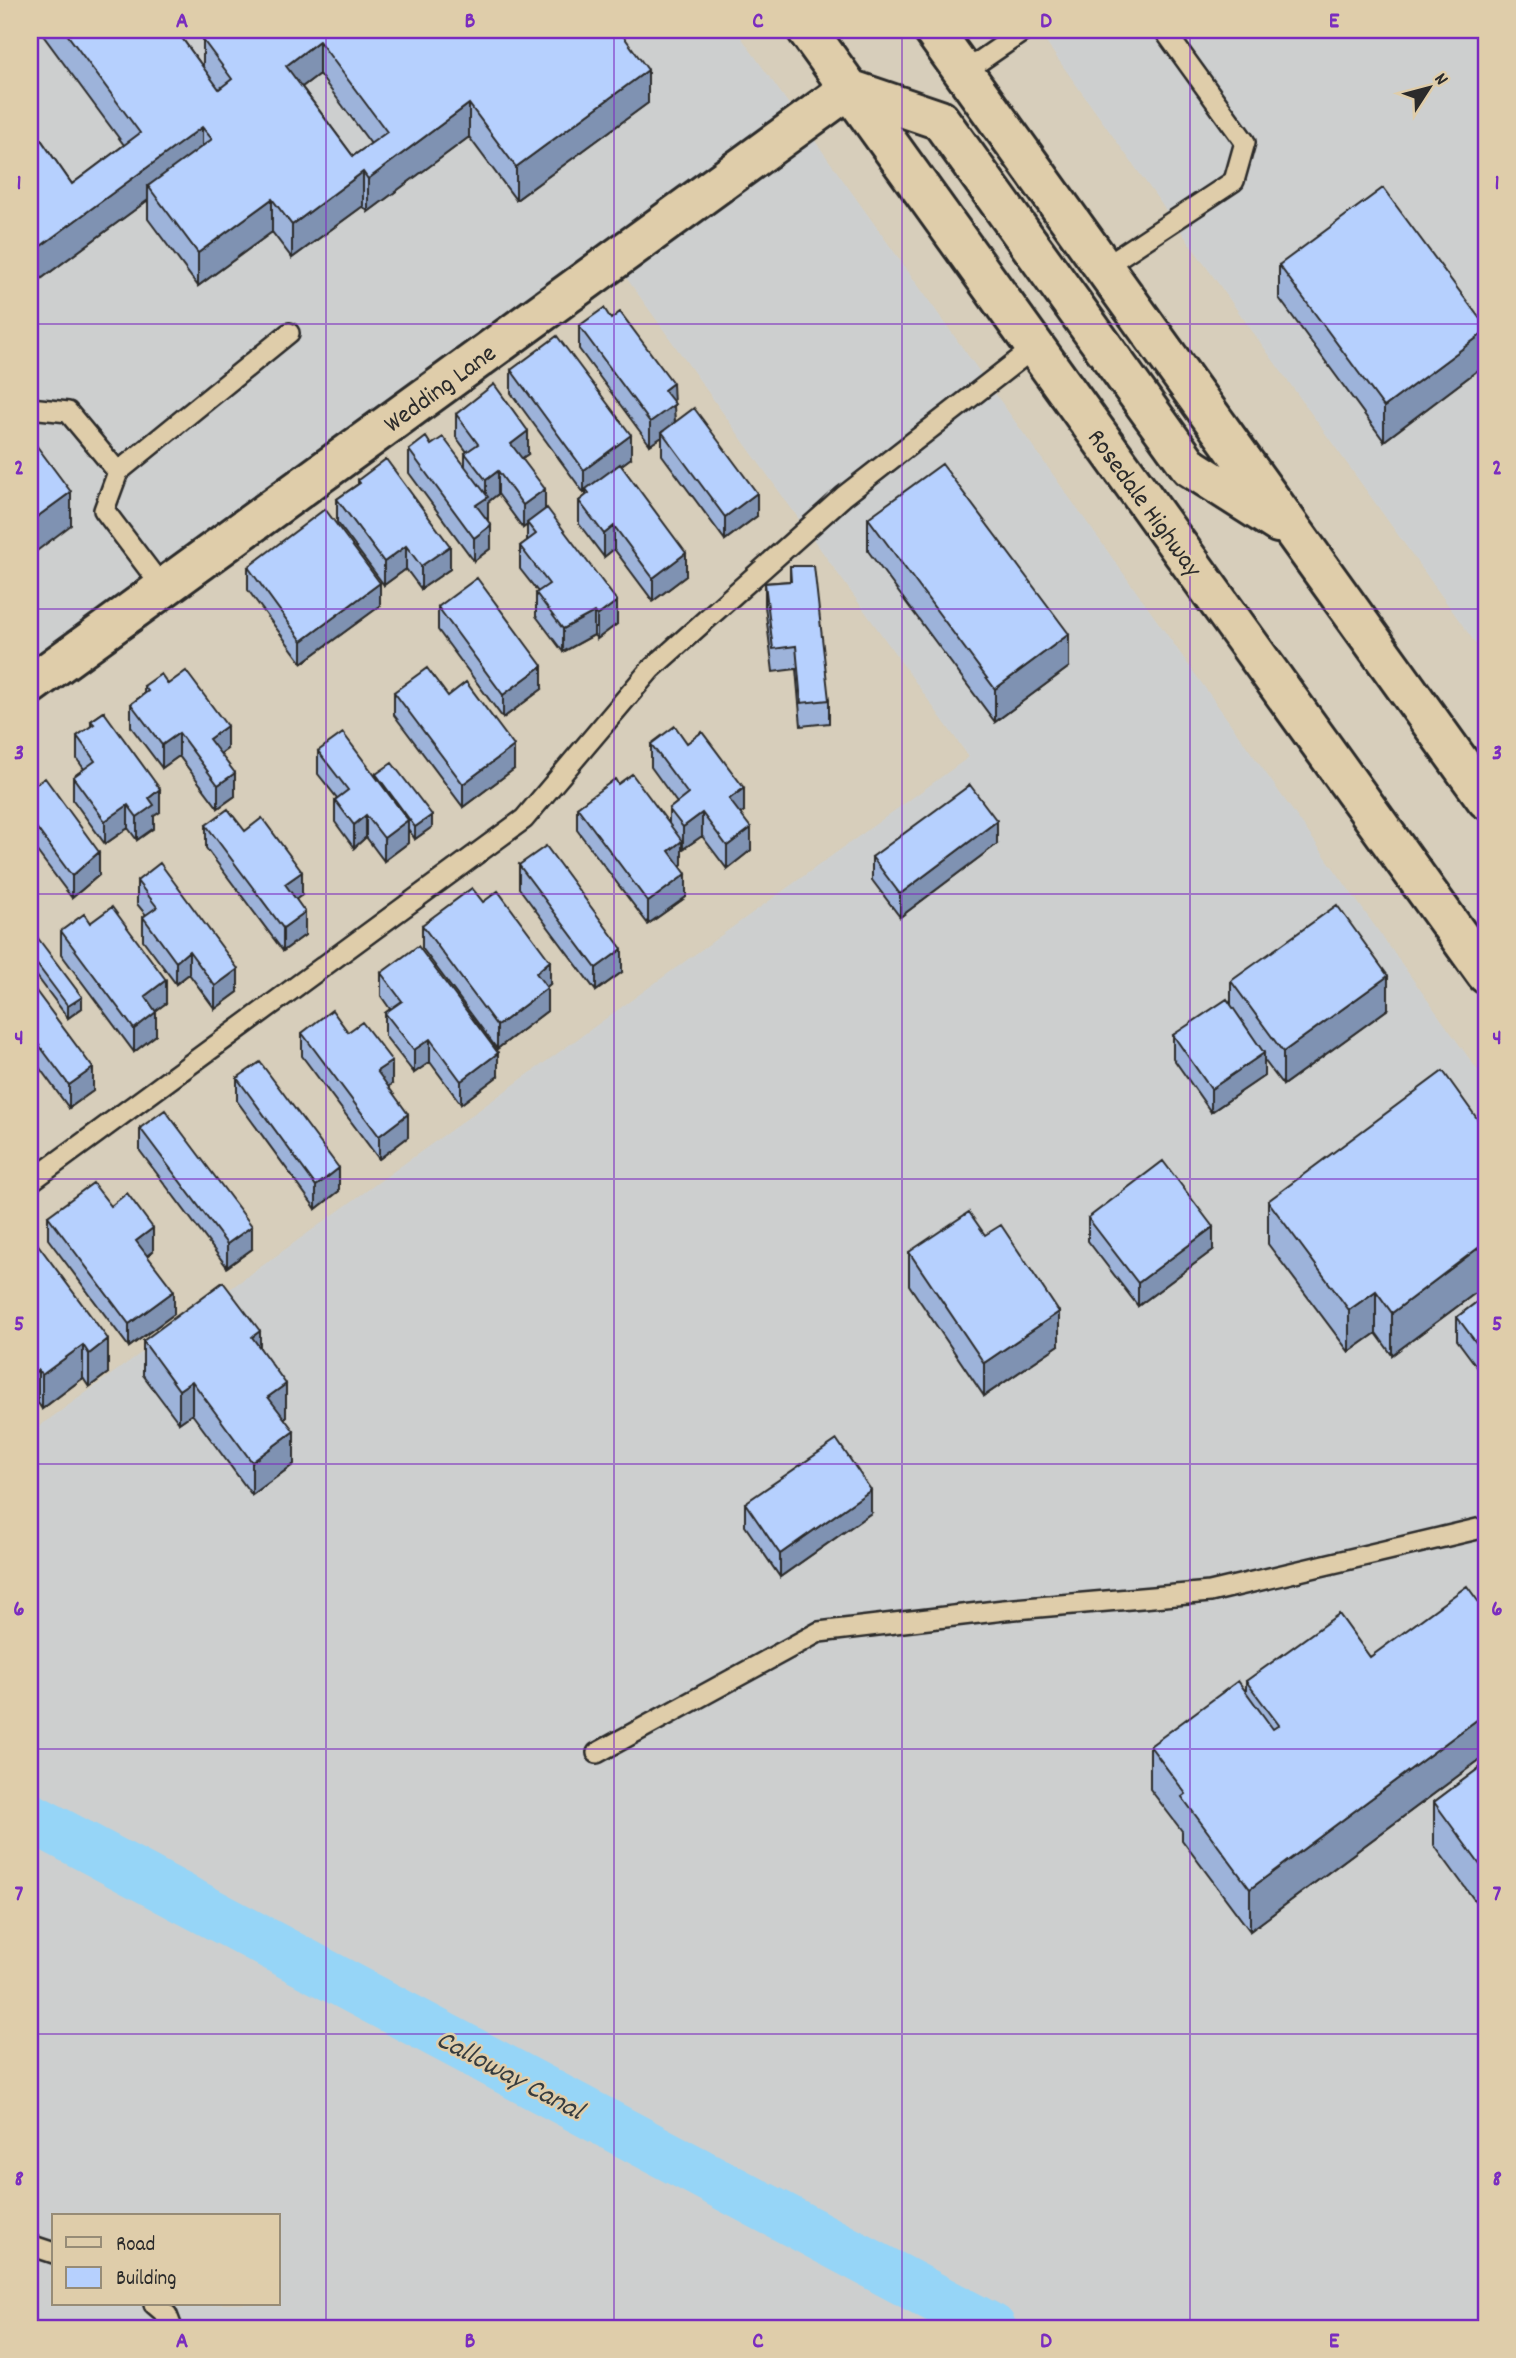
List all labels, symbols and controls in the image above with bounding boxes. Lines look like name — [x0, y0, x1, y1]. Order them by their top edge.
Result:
text: A — [176, 6, 188, 39]
text: B — [465, 6, 476, 39]
text: C — [752, 6, 764, 39]
text: D — [1040, 6, 1052, 39]
text: E — [1329, 6, 1340, 39]
north arrow — [1394, 52, 1464, 122]
text: N — [1426, 68, 1454, 92]
text: 1 — [16, 168, 22, 201]
text: 1 — [1494, 168, 1500, 201]
street label: Wedding Lane — [377, 336, 505, 443]
street label: Rosedale Highway — [1077, 422, 1210, 586]
text: 2 — [14, 453, 24, 486]
text: 2 — [1492, 453, 1502, 486]
text: 3 — [14, 738, 24, 771]
text: 3 — [1492, 738, 1502, 771]
text: 4 — [14, 1023, 24, 1056]
text: 4 — [1492, 1023, 1502, 1056]
text: 5 — [14, 1309, 24, 1342]
text: 5 — [1492, 1309, 1502, 1342]
text: 6 — [13, 1594, 25, 1627]
text: 6 — [1491, 1594, 1503, 1627]
text: 7 — [15, 1879, 24, 1912]
text: 7 — [1493, 1879, 1502, 1912]
water label: Calloway Canal — [428, 2022, 591, 2134]
text: 8 — [14, 2164, 24, 2197]
text: 8 — [1492, 2164, 1502, 2197]
legend — [52, 2214, 280, 2306]
text: Road — [116, 2231, 155, 2261]
text: Building — [116, 2265, 176, 2295]
text: A — [176, 2326, 188, 2358]
text: B — [465, 2326, 476, 2358]
text: C — [752, 2326, 764, 2358]
text: D — [1040, 2326, 1052, 2358]
text: E — [1329, 2326, 1340, 2358]

